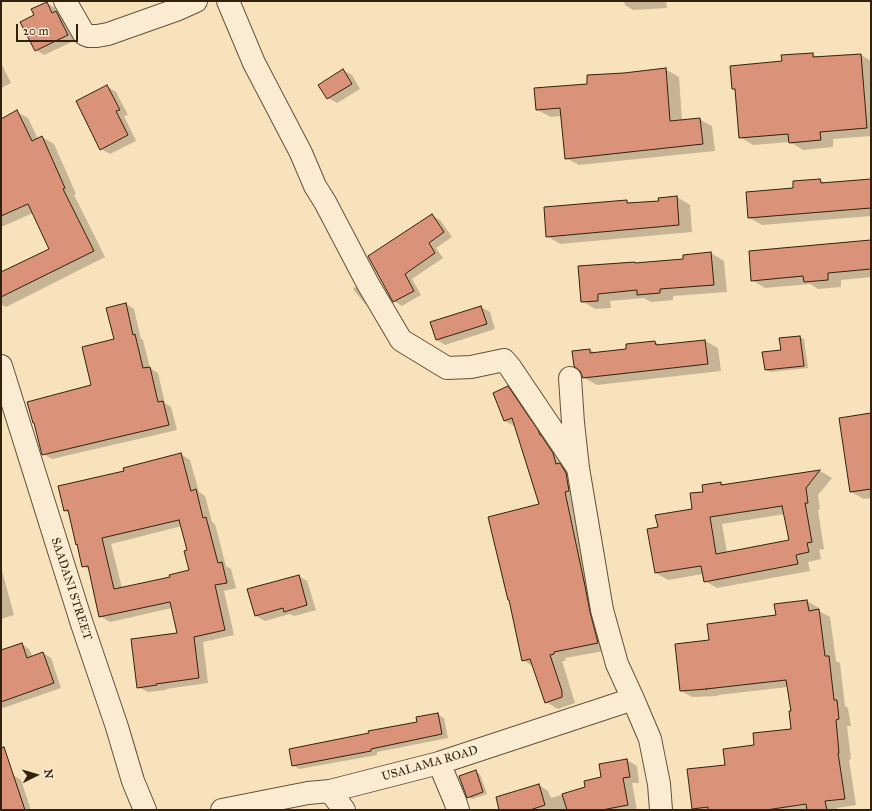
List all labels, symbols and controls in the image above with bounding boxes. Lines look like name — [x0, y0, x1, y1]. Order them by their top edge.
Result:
scale bar — [18, 16, 80, 42]
text: 20 m — [23, 24, 49, 38]
street label: SAADANI STREET — [48, 536, 94, 642]
street label: USALAMA ROAD — [380, 743, 480, 785]
north arrow — [16, 755, 56, 795]
text: N — [42, 769, 55, 779]

